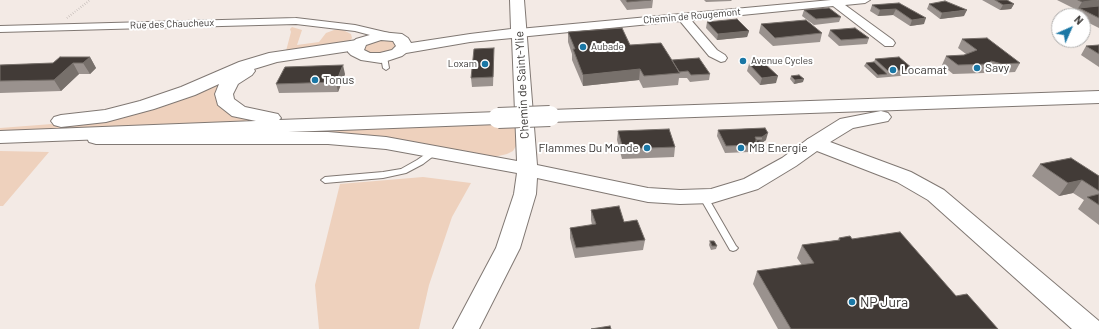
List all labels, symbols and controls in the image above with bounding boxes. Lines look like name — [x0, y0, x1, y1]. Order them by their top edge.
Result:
street label: Chemin de Rougemont — [643, 6, 741, 26]
north arrow — [1051, 8, 1091, 48]
text: N — [1072, 13, 1086, 27]
street label: Rue des Chaucheux — [130, 17, 214, 31]
street label: Chemin de Saint-Ylie — [512, 31, 532, 139]
place label: Aubade — [591, 41, 624, 53]
marker: Aubade — [578, 42, 588, 52]
place label: Avenue Cycles — [751, 55, 813, 67]
marker: Avenue Cycles — [738, 56, 748, 66]
place label: Loxam — [448, 58, 477, 70]
marker: Loxam — [480, 59, 490, 69]
place label: Savy — [985, 61, 1009, 75]
place label: Locamat — [901, 63, 947, 77]
marker: Savy — [972, 63, 982, 73]
marker: Locamat — [888, 65, 898, 75]
place label: Tonus — [323, 73, 354, 87]
marker: Tonus — [310, 75, 320, 85]
place label: Flammes Du Monde — [539, 141, 639, 155]
place label: MB Energie — [749, 141, 808, 155]
marker: Flammes Du Monde — [642, 143, 652, 153]
marker: MB Energie — [736, 143, 746, 153]
place label: NP Jura — [860, 294, 908, 310]
marker: NP Jura — [847, 297, 857, 307]

